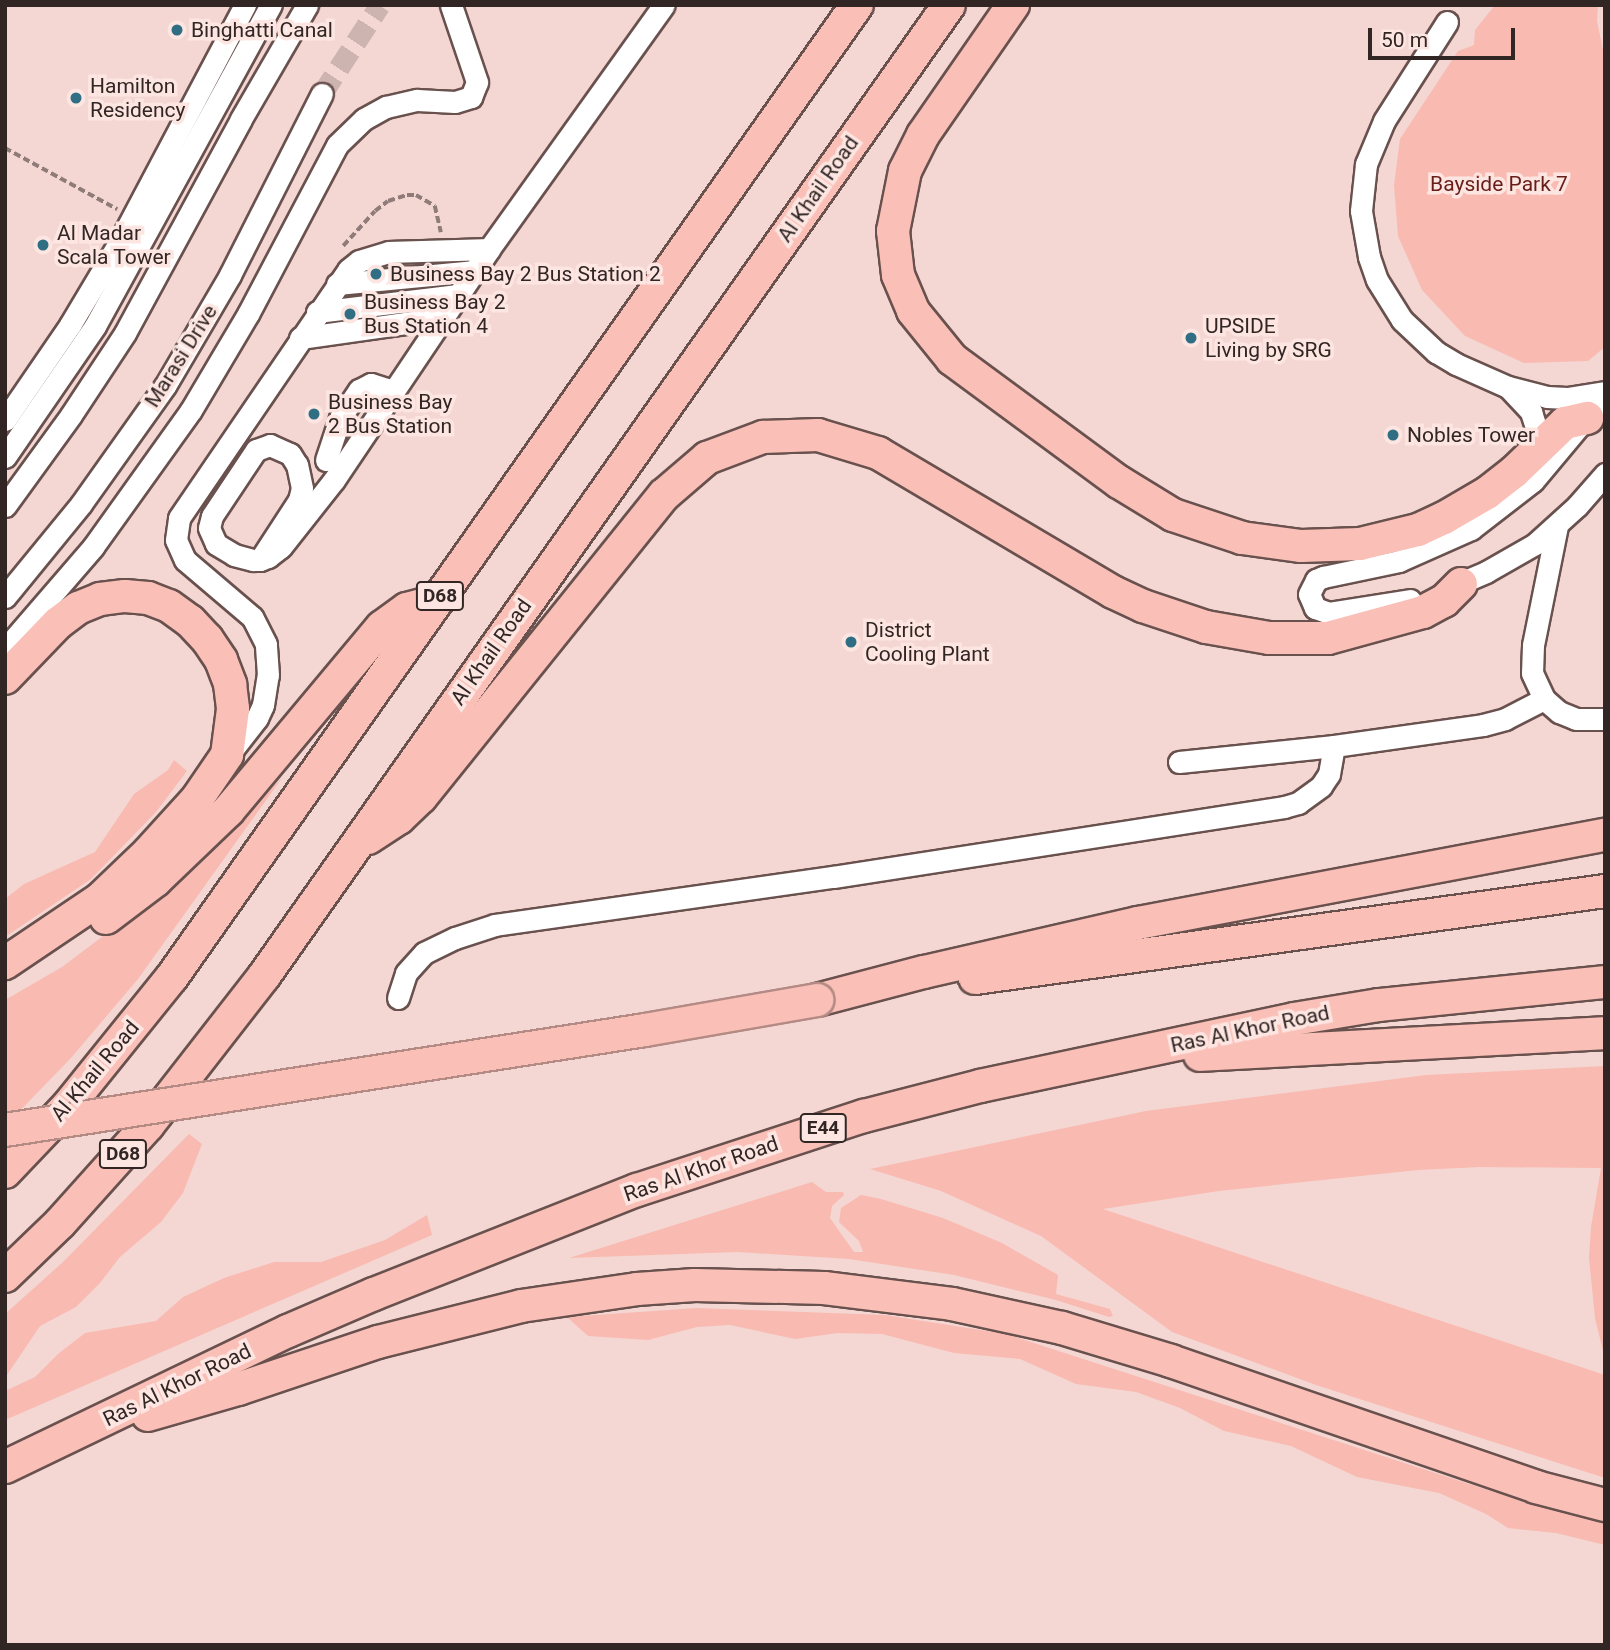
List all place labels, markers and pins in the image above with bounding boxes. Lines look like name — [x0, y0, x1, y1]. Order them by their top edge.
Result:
place label: Binghatti Canal — [191, 17, 333, 43]
marker: Binghatti Canal — [169, 22, 185, 38]
place label: Hamilton Residency — [90, 73, 186, 123]
marker: Hamilton Residency — [68, 90, 84, 106]
place label: Al Madar Scala Tower — [57, 220, 171, 270]
marker: Al Madar Scala Tower — [35, 237, 51, 253]
place label: Business Bay 2 Bus Station 2 — [390, 261, 661, 287]
marker: Business Bay 2 Bus Station 2 — [368, 266, 384, 282]
place label: Business Bay 2 Bus Station 4 — [364, 289, 506, 339]
marker: Business Bay 2 Bus Station 4 — [342, 306, 358, 322]
place label: UPSIDE Living by SRG — [1205, 313, 1332, 363]
marker: UPSIDE Living by SRG — [1183, 330, 1199, 346]
place label: Business Bay 2 Bus Station — [328, 389, 453, 439]
marker: Business Bay 2 Bus Station — [306, 406, 322, 422]
place label: Nobles Tower — [1407, 422, 1536, 448]
marker: Nobles Tower — [1385, 427, 1401, 443]
place label: District Cooling Plant — [865, 617, 990, 667]
marker: District Cooling Plant — [843, 634, 859, 650]

